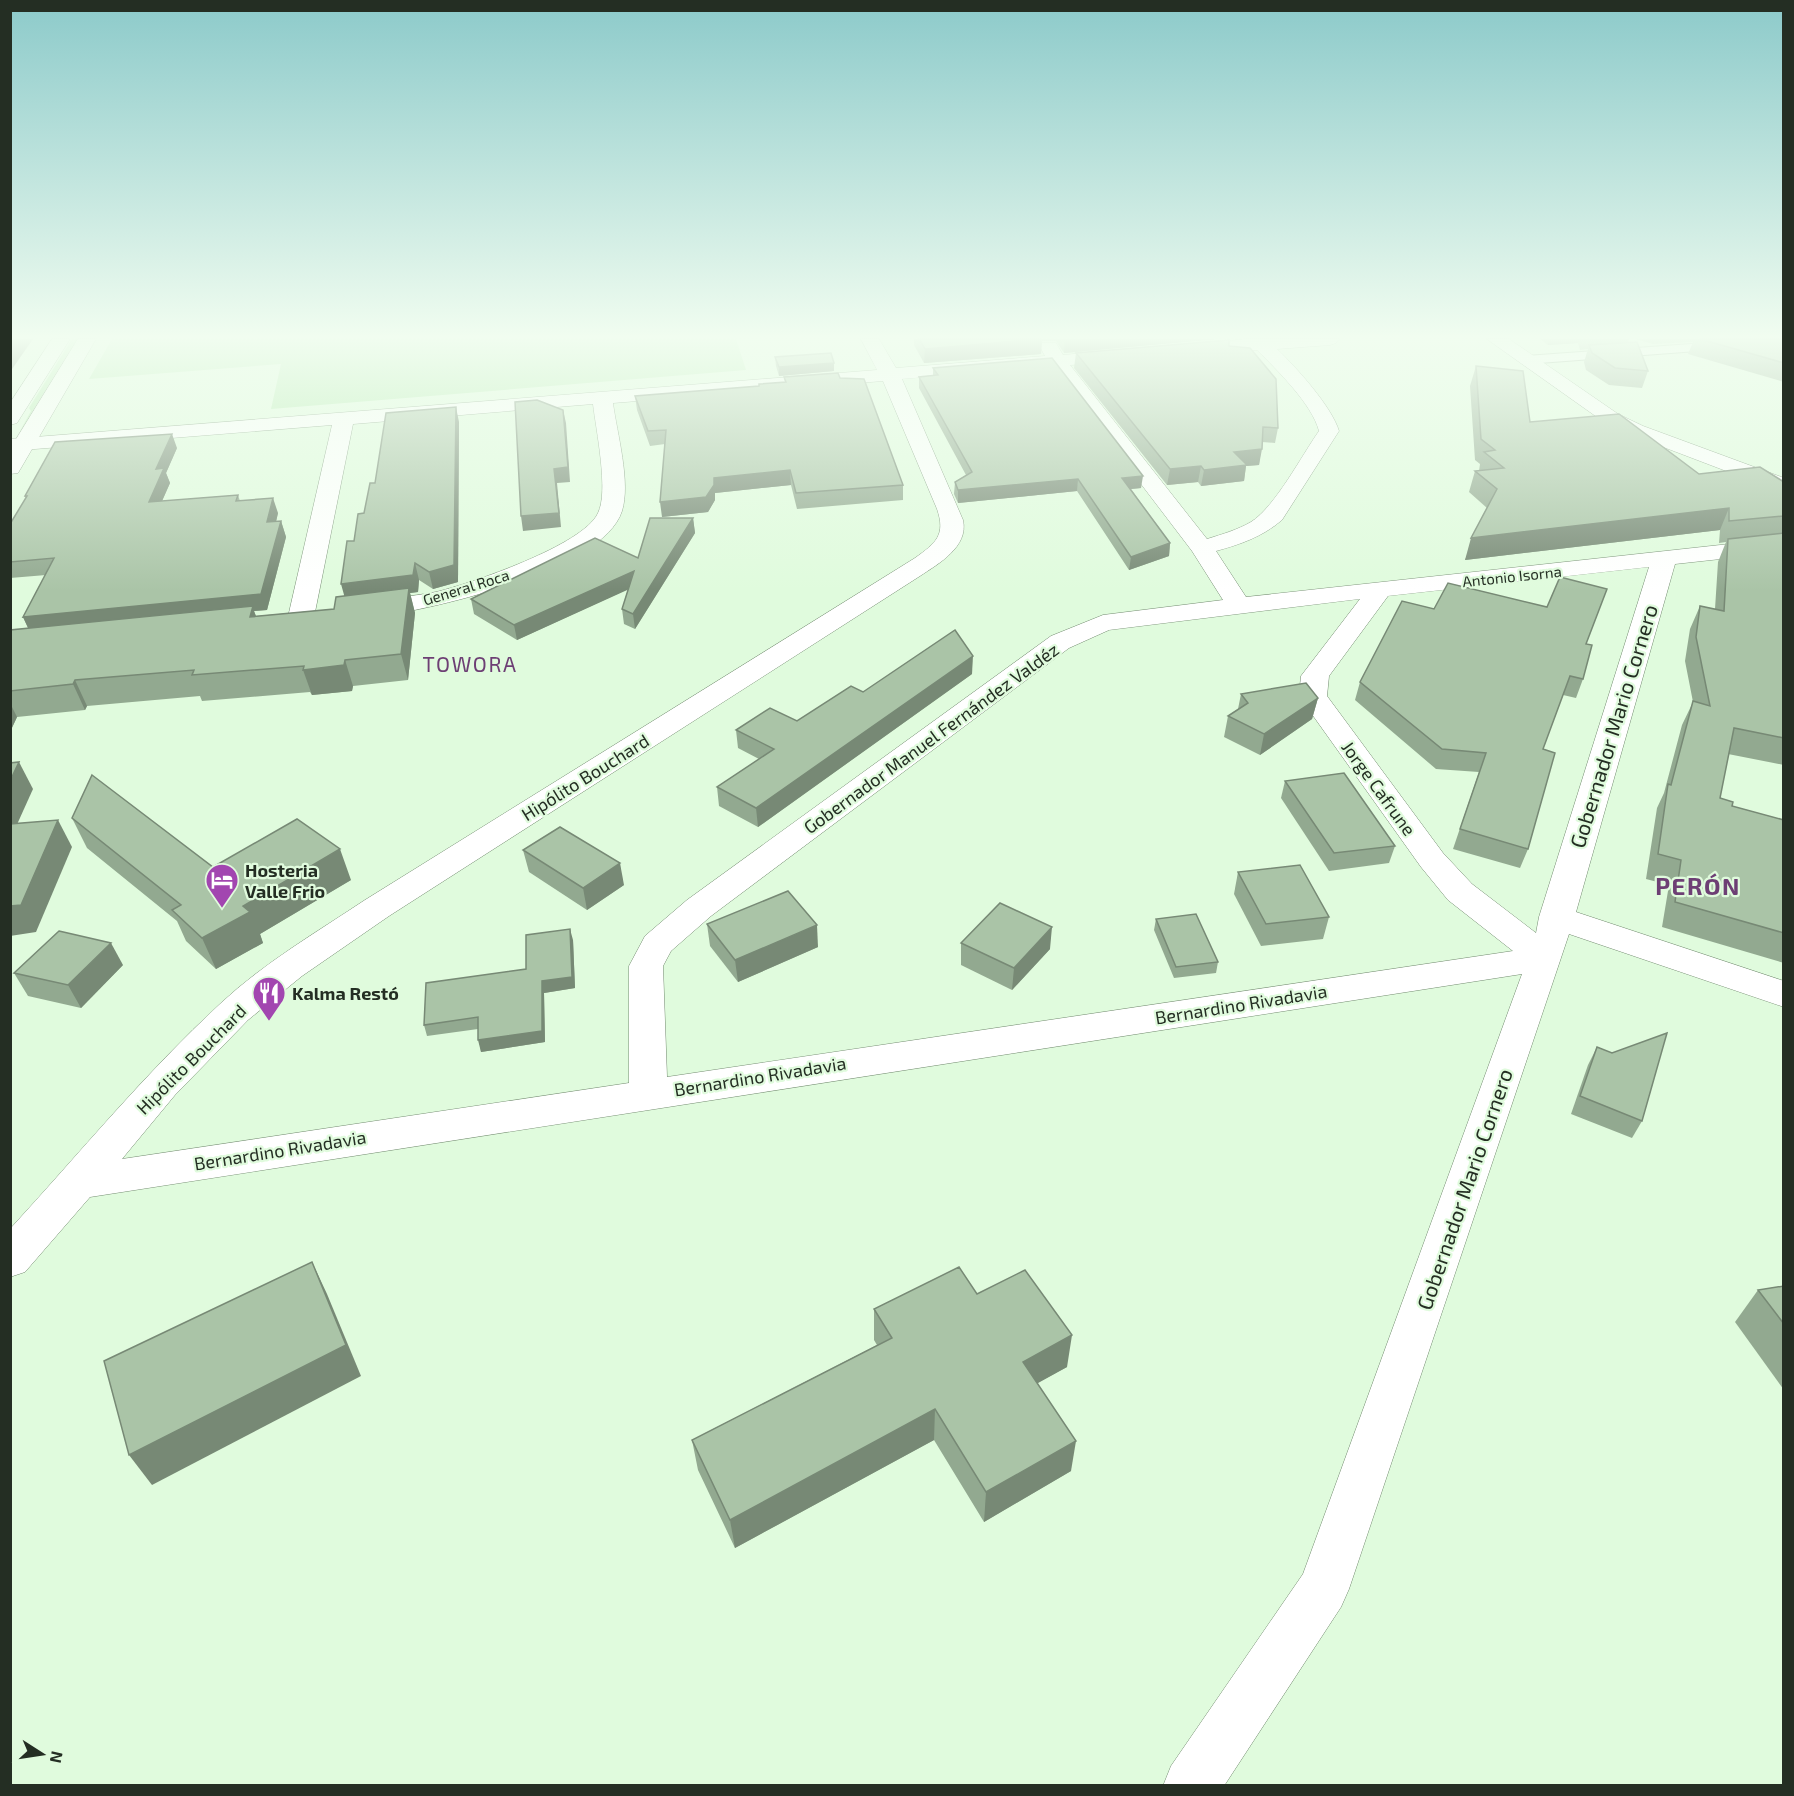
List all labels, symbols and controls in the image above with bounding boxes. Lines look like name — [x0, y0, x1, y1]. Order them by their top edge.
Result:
street label: Antonio Isorna — [1462, 562, 1562, 590]
street label: General Roca — [421, 565, 511, 609]
street label: Gobernador Mario Cornero — [1564, 601, 1662, 851]
street label: Gobernador Manuel Fernández Valdéz — [799, 638, 1063, 838]
district label: TOWORA — [423, 651, 517, 676]
street label: Hipólito Bouchard — [517, 729, 653, 825]
street label: Jorge Cafrune — [1337, 736, 1421, 840]
place label: Hosteria Valle Frio — [245, 859, 325, 902]
hotel icon: Hosteria Valle Frio — [204, 862, 240, 909]
district label: PERÓN — [1655, 871, 1741, 900]
restaurant icon: Kalma Restó — [251, 975, 287, 1022]
street label: Bernardino Rivadavia — [1153, 980, 1329, 1028]
place label: Kalma Restó — [292, 982, 399, 1004]
street label: Hipólito Bouchard — [132, 1000, 250, 1118]
street label: Bernardino Rivadavia — [672, 1052, 848, 1100]
street label: Gobernador Mario Cornero — [1411, 1065, 1517, 1313]
street label: Bernardino Rivadavia — [192, 1126, 368, 1174]
north arrow — [12, 1724, 72, 1784]
text: N — [47, 1750, 68, 1765]

